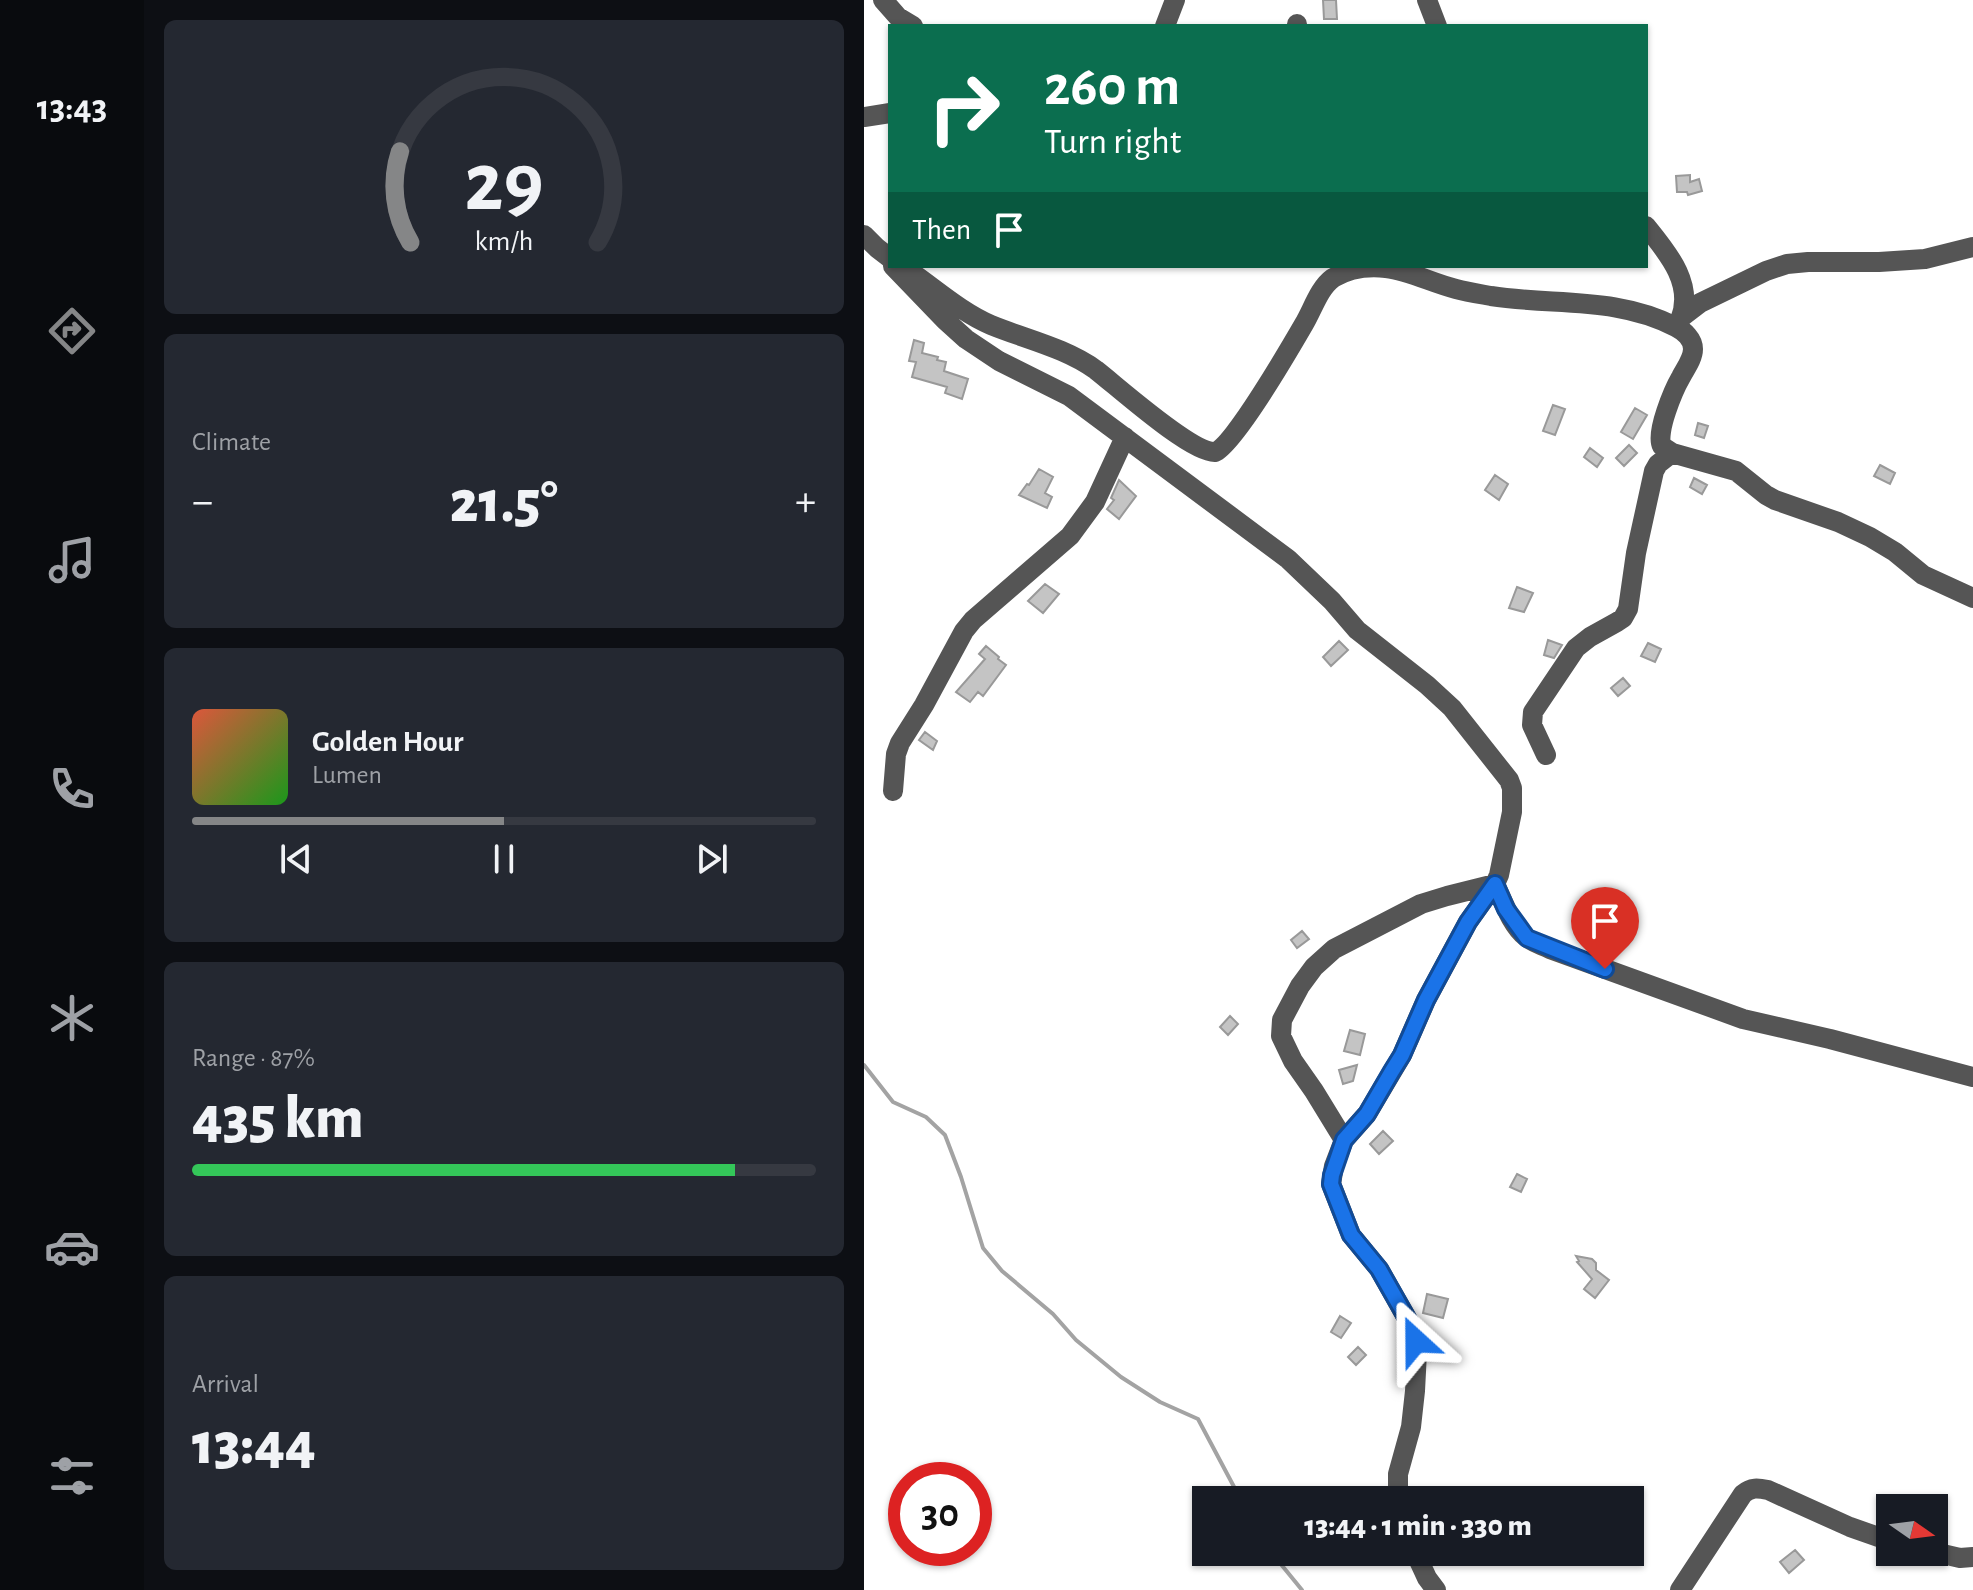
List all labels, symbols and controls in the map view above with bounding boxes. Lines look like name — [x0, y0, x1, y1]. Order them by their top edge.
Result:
icon: right — [912, 56, 1016, 160]
text: 260 m — [1044, 59, 1180, 115]
text: 13:43 — [37, 90, 107, 126]
text: Turn right — [1044, 124, 1181, 160]
text: 29 — [464, 142, 544, 226]
icon: arrive — [987, 208, 1031, 252]
text: Then — [912, 215, 971, 245]
text: km/h — [475, 227, 533, 256]
icon: directions — [44, 303, 100, 359]
text: Climate — [192, 429, 271, 455]
text: 21.5° — [450, 473, 558, 533]
text: − — [192, 480, 213, 524]
text: + — [795, 480, 816, 524]
icon: music — [44, 532, 100, 588]
text: Golden Hour — [312, 727, 464, 757]
icon: phone — [44, 761, 100, 817]
text: Lumen — [312, 762, 382, 788]
icon: previous — [274, 837, 318, 881]
icon: pause — [482, 837, 526, 881]
icon: next — [690, 837, 734, 881]
pin — [1571, 887, 1639, 969]
icon: arrive — [1583, 899, 1627, 943]
icon: climate — [44, 990, 100, 1046]
text: Range · 87% — [192, 1045, 315, 1071]
text: 435 km — [192, 1089, 364, 1149]
icon: car — [44, 1219, 100, 1275]
position arrow — [1374, 1299, 1458, 1383]
text: Arrival — [192, 1371, 259, 1397]
text: 13:44 — [192, 1415, 316, 1475]
icon: filters — [44, 1448, 100, 1504]
speed limit sign: 30 — [888, 1462, 992, 1566]
north arrow — [1876, 1494, 1948, 1566]
map controls — [1876, 1494, 1948, 1566]
text: 13:44 · 1 min · 330 m — [1304, 1511, 1532, 1541]

